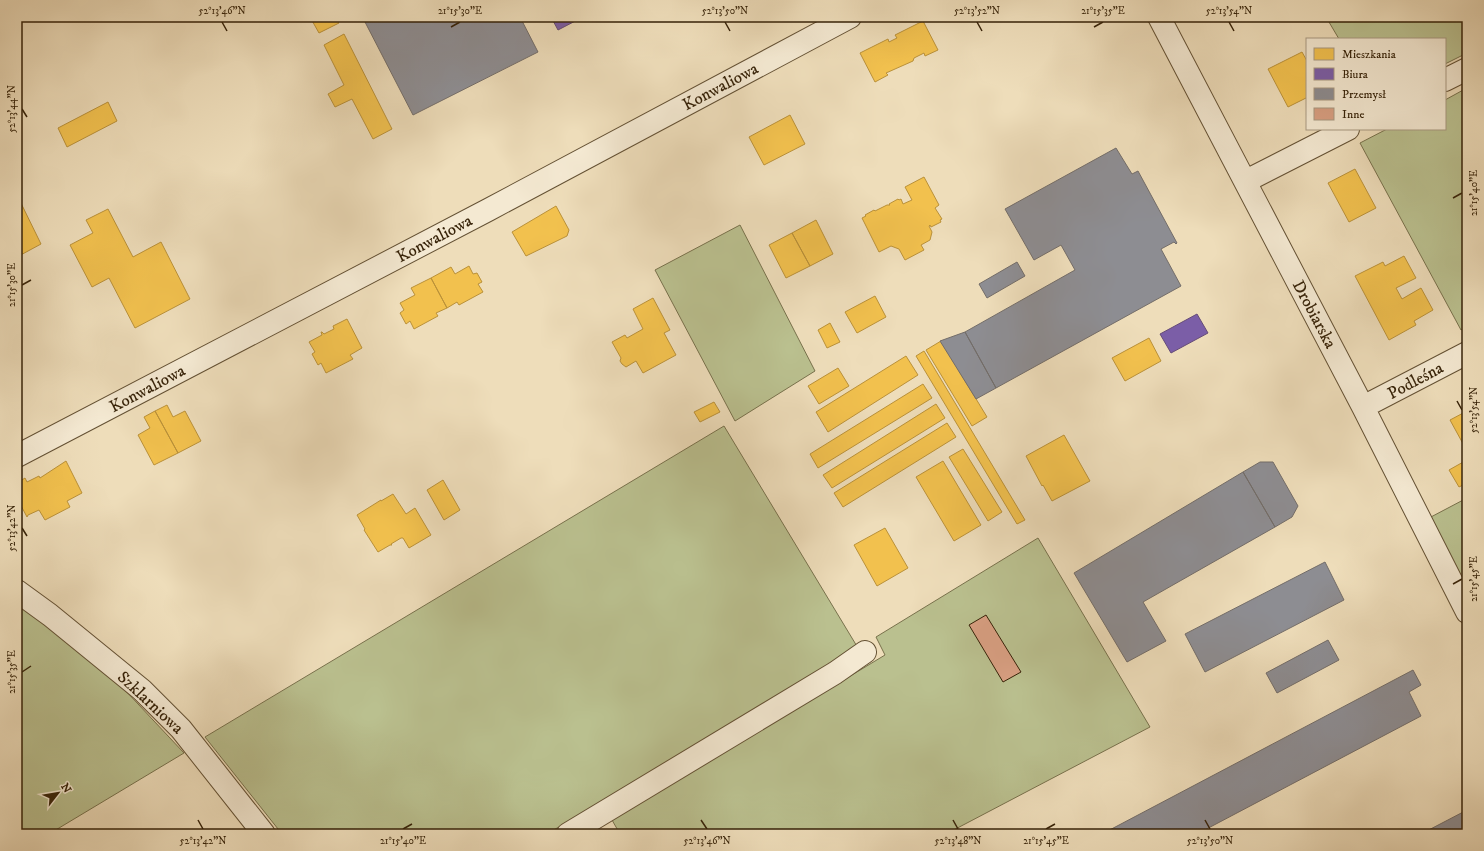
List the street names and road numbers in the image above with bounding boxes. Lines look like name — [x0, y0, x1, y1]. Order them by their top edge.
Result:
street label: Konwaliowa — [679, 57, 763, 116]
street label: Konwaliowa — [393, 209, 477, 268]
street label: Drobiarska — [1287, 276, 1342, 353]
street label: Podleśna — [1384, 357, 1448, 405]
street label: Konwaliowa — [106, 359, 190, 418]
street label: Szklarniowa — [113, 666, 189, 740]

